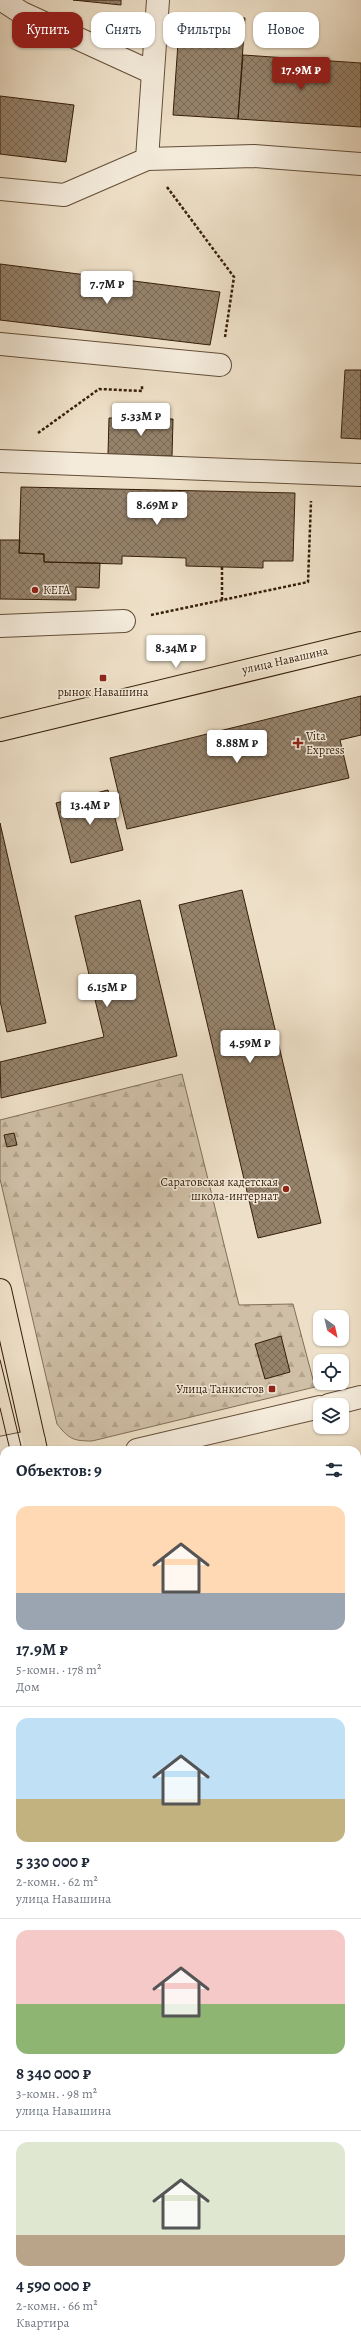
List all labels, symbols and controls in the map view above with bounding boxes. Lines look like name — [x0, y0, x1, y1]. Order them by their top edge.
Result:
chip: Купить — [12, 12, 83, 48]
chip: Снять — [91, 12, 155, 48]
chip: Фильтры — [163, 12, 245, 48]
chip: Новое — [253, 12, 319, 48]
pin: 17.9M ₽ — [264, 57, 338, 91]
text: 17.9M ₽ — [281, 61, 321, 78]
pin: 7.7M ₽ — [74, 271, 140, 305]
text: 7.7M ₽ — [90, 275, 124, 292]
pin: 5.33M ₽ — [104, 403, 178, 437]
text: 5.33M ₽ — [121, 407, 161, 424]
pin: 8.69M ₽ — [120, 492, 194, 526]
text: 8.69M ₽ — [136, 496, 178, 513]
place label: КЕГА — [43, 582, 71, 598]
marker: КЕГА — [30, 585, 40, 595]
pin: 8.34M ₽ — [139, 635, 213, 669]
text: 8.34M ₽ — [155, 639, 197, 656]
street label: улица Навашина — [239, 642, 330, 678]
marker: рынок Навашина — [98, 673, 108, 683]
place label: рынок Навашина — [58, 684, 149, 700]
place label: Vita Express — [305, 728, 345, 758]
pin: 8.88M ₽ — [200, 730, 274, 764]
text: 8.88M ₽ — [216, 734, 258, 751]
marker: Vita Express — [293, 738, 303, 748]
pin: 13.4M ₽ — [53, 792, 127, 826]
text: 13.4M ₽ — [70, 796, 110, 813]
pin: 6.15M ₽ — [70, 974, 144, 1008]
text: 6.15M ₽ — [87, 978, 127, 995]
pin: 4.59M ₽ — [213, 1030, 287, 1064]
text: 4.59M ₽ — [229, 1034, 271, 1051]
place label: Саратовская кадетская школа-интернат — [160, 1174, 279, 1204]
marker: Саратовская кадетская школа-интернат — [281, 1184, 291, 1194]
north arrow — [313, 1310, 349, 1346]
map controls — [313, 1310, 349, 1434]
button: locate — [313, 1354, 349, 1390]
place label: Улица Танкистов — [176, 1381, 264, 1397]
marker: Улица Танкистов — [267, 1384, 277, 1394]
button: layers — [313, 1398, 349, 1434]
text: Объектов: 9 — [16, 1459, 102, 1482]
icon: filters — [323, 1459, 345, 1481]
icon: home — [145, 1532, 217, 1604]
text: 17.9M ₽ — [16, 1638, 68, 1661]
text: 5-комн. · 178 m² — [16, 1661, 101, 1678]
text: Дом — [16, 1678, 40, 1695]
icon: home — [145, 1744, 217, 1816]
text: 5 330 000 ₽ — [16, 1850, 90, 1873]
text: 2-комн. · 62 m² — [16, 1873, 98, 1890]
text: улица Навашина — [16, 1890, 111, 1907]
icon: home — [145, 1956, 217, 2028]
text: 8 340 000 ₽ — [16, 2062, 91, 2085]
text: 3-комн. · 98 m² — [16, 2085, 97, 2102]
text: улица Навашина — [16, 2102, 111, 2119]
icon: home — [145, 2168, 217, 2240]
text: 4 590 000 ₽ — [16, 2274, 91, 2297]
text: 2-комн. · 66 m² — [16, 2297, 98, 2314]
text: Квартира — [16, 2314, 70, 2331]

